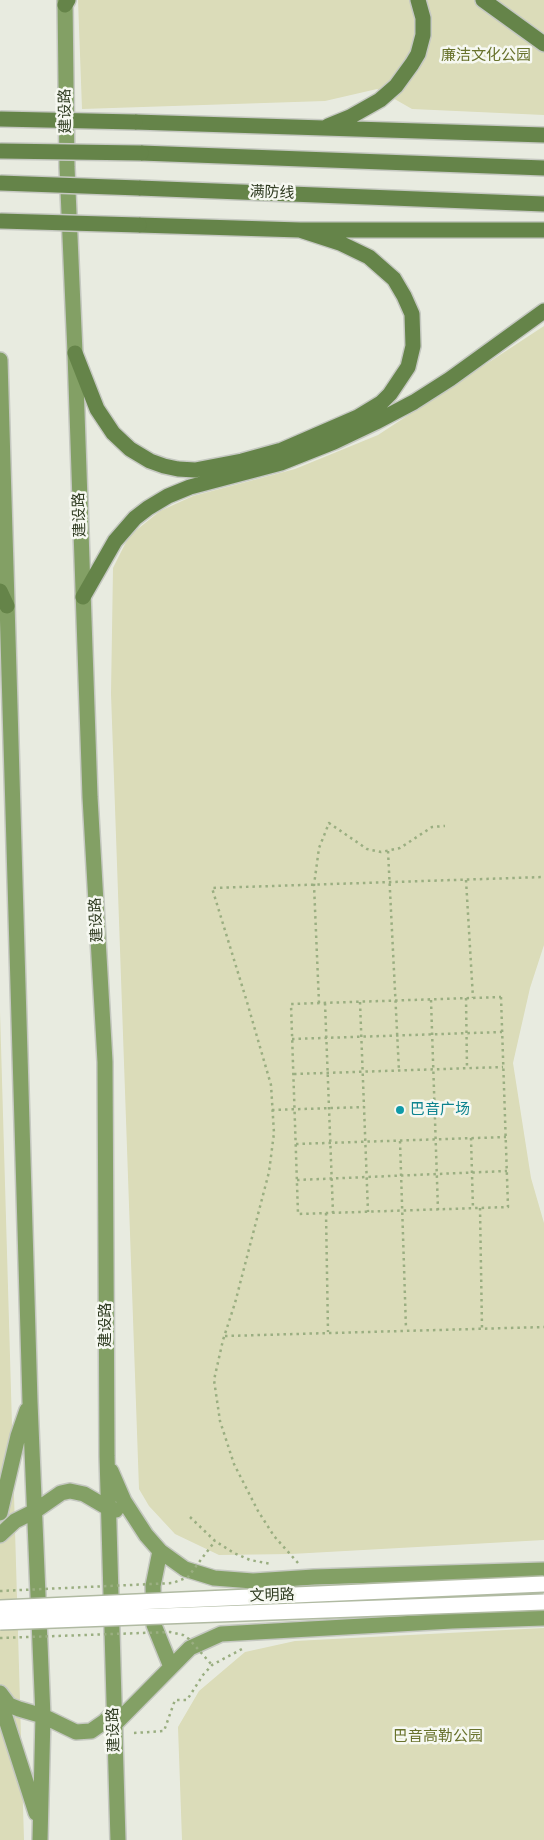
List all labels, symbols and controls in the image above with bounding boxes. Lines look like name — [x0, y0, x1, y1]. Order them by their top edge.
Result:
park label: 廉洁文化公园 — [441, 47, 531, 65]
street label: 建设路 — [57, 88, 75, 134]
street label: 满防线 — [249, 183, 295, 203]
street label: 建设路 — [70, 492, 90, 538]
street label: 建设路 — [87, 897, 107, 943]
place label: 巴音广场 — [410, 1101, 470, 1119]
marker: 巴音广场 — [394, 1104, 406, 1116]
street label: 建设路 — [97, 1303, 115, 1347]
street label: 文明路 — [249, 1586, 295, 1606]
street label: 建设路 — [104, 1707, 124, 1753]
park label: 巴音高勒公园 — [393, 1728, 483, 1746]

